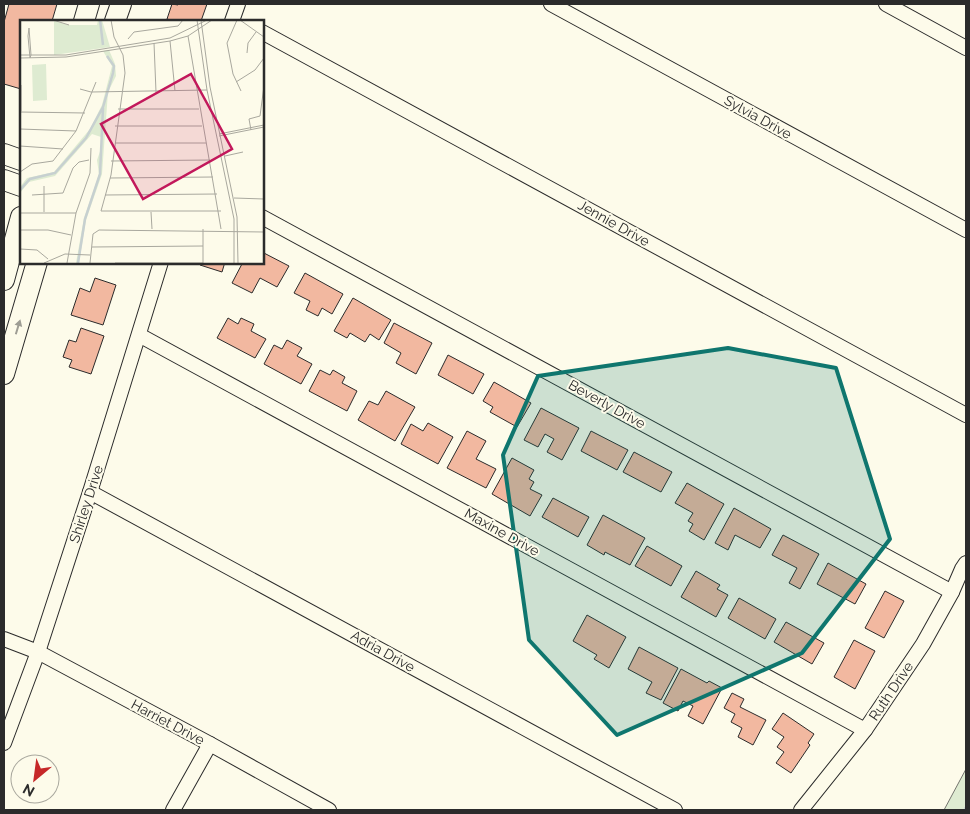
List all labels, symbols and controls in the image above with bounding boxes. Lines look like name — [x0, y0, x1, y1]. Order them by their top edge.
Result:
inset map — [20, 20, 264, 264]
street label: Sylvia Drive — [722, 92, 794, 142]
street label: Jennie Drive — [575, 197, 653, 249]
one-way arrow — [14, 320, 22, 335]
street label: Beverly Drive — [566, 376, 648, 432]
street label: Shirley Drive — [66, 463, 106, 545]
street label: Maxine Drive — [462, 505, 542, 559]
street label: Adria Drive — [348, 627, 418, 675]
street label: Ruth Drive — [866, 659, 916, 723]
street label: Harriet Drive — [129, 696, 207, 748]
north arrow — [10, 754, 60, 804]
text: N — [20, 781, 37, 800]

